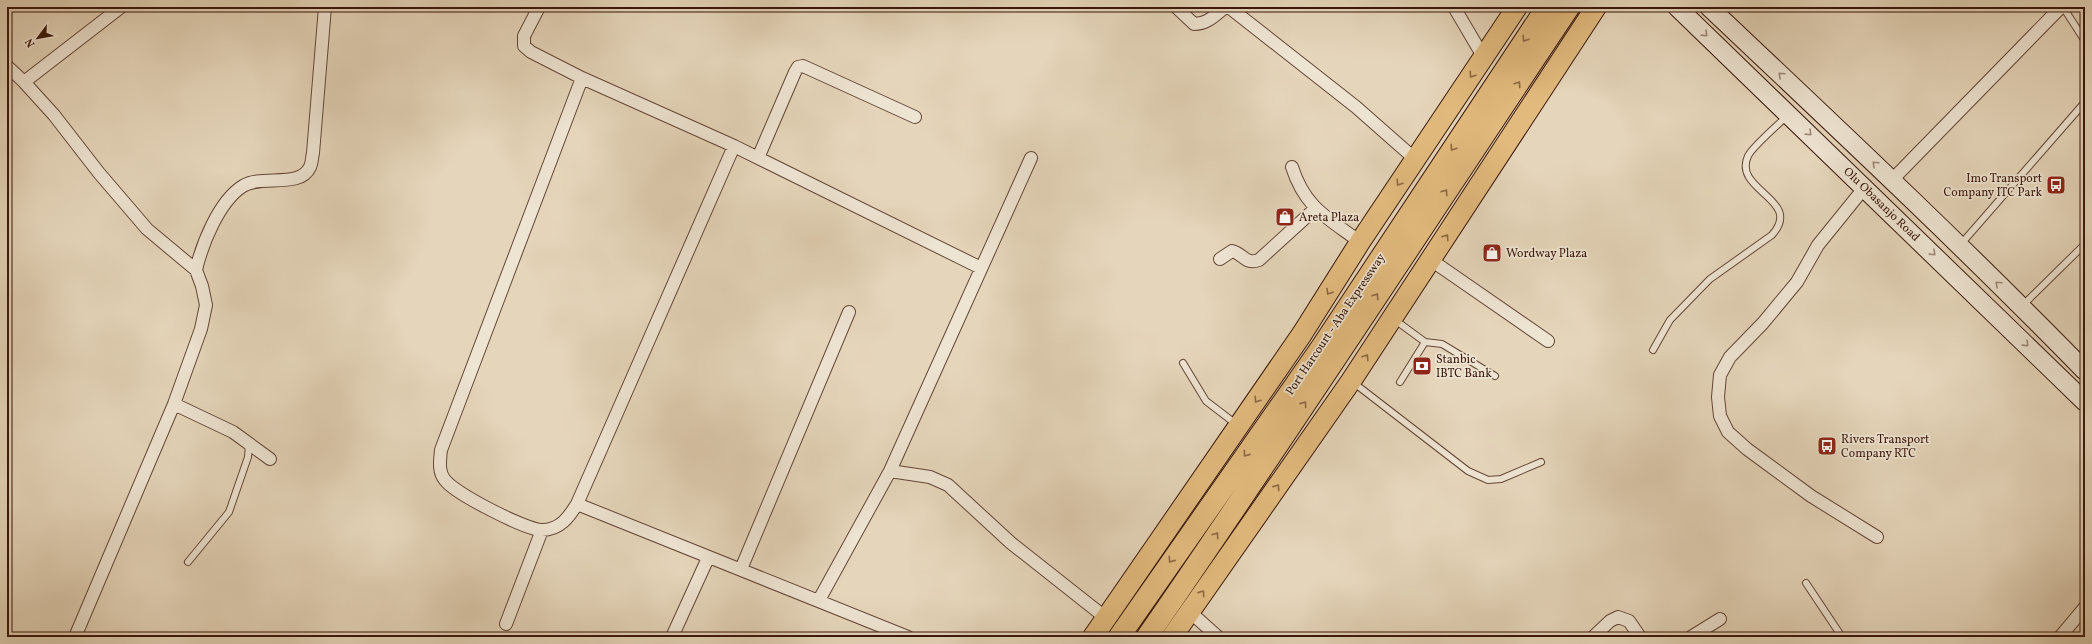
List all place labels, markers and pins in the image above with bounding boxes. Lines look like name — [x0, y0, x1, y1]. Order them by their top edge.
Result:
place label: Imo Transport Company ITC Park — [1943, 171, 2042, 201]
bus stop icon: Imo Transport Company ITC Park — [2045, 174, 2067, 196]
shop icon: Areta Plaza — [1274, 206, 1296, 228]
place label: Areta Plaza — [1299, 210, 1359, 226]
shop icon: Wordway Plaza — [1481, 242, 1503, 264]
place label: Wordway Plaza — [1506, 246, 1587, 262]
place label: Stanbic IBTC Bank — [1436, 352, 1492, 382]
bank icon: Stanbic IBTC Bank — [1411, 355, 1433, 377]
place label: Rivers Transport Company RTC — [1841, 432, 1929, 462]
bus stop icon: Rivers Transport Company RTC — [1816, 435, 1838, 457]

